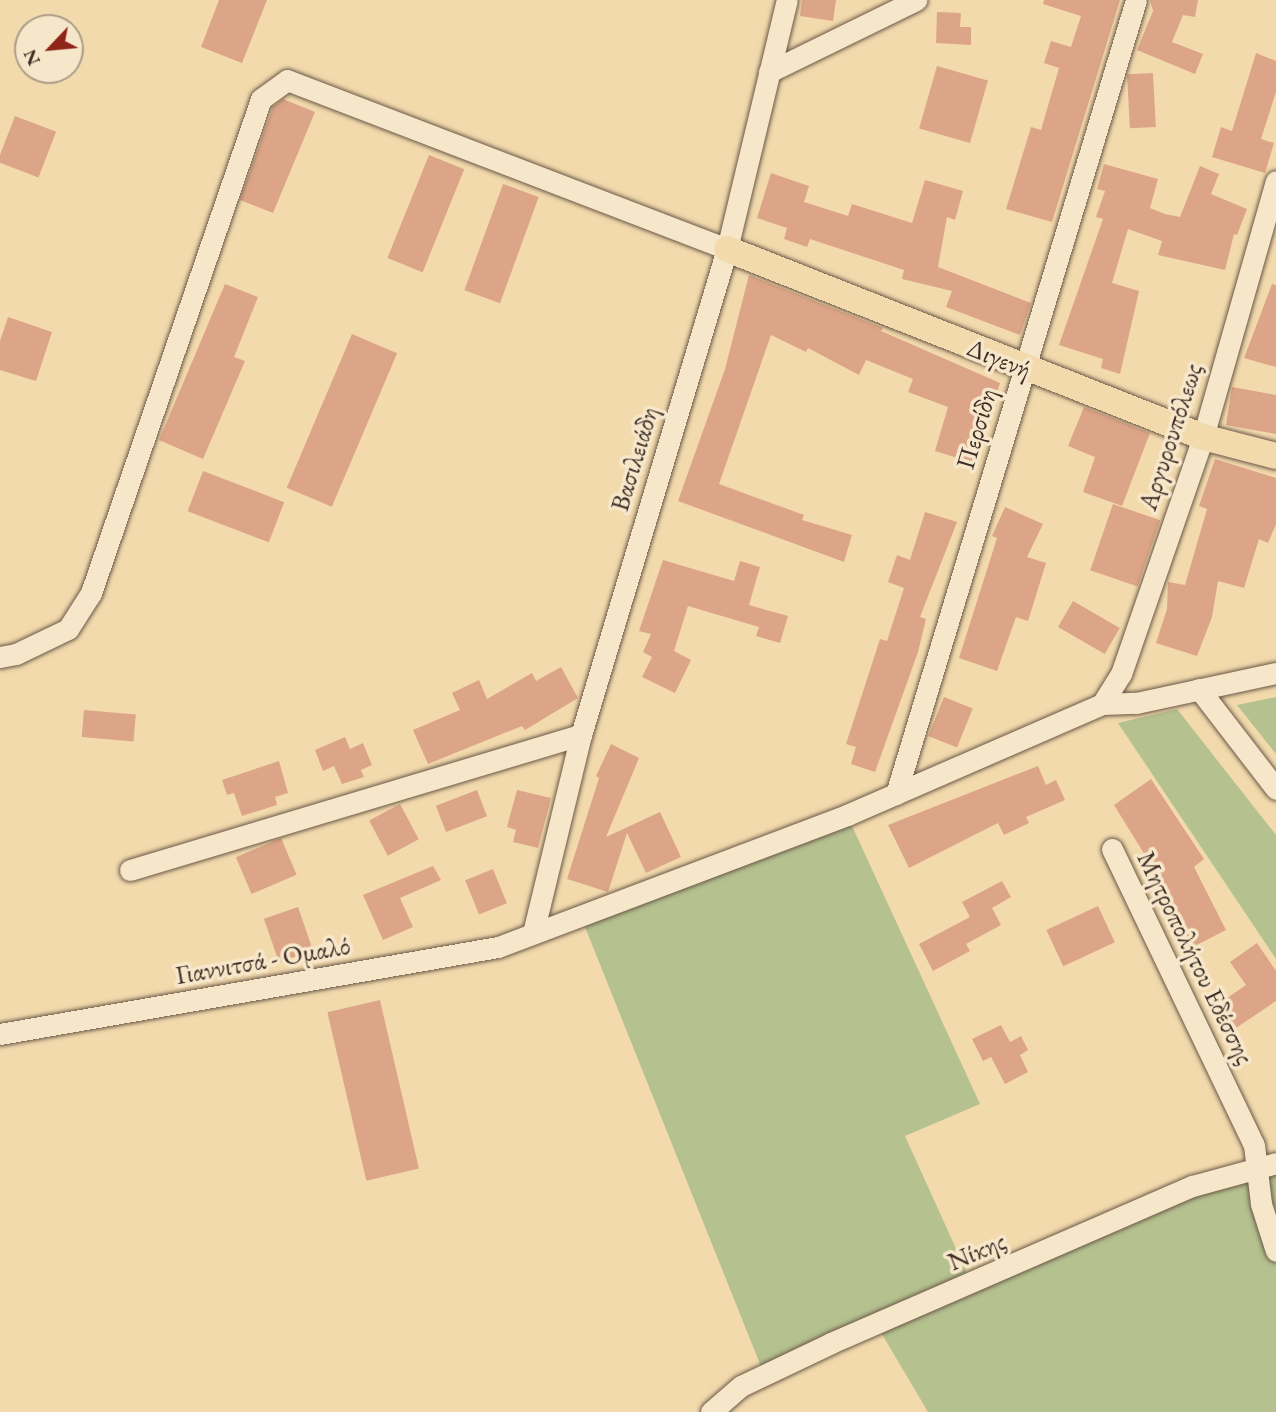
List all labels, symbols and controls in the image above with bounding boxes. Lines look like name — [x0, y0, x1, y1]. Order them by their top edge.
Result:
north arrow — [14, 14, 84, 84]
text: N — [17, 45, 46, 70]
street label: Διγενή — [963, 332, 1035, 386]
street label: Αργυρουπόλεως — [1133, 360, 1209, 514]
street label: Περσίδη — [950, 385, 1004, 473]
street label: Βασιλειάδη — [604, 403, 666, 515]
street label: Μητροπολήτου Εδέσσης — [1130, 846, 1260, 1070]
street label: Γιαννιτσά - Ομαλό — [173, 930, 353, 992]
street label: Νίκης — [943, 1226, 1011, 1278]

